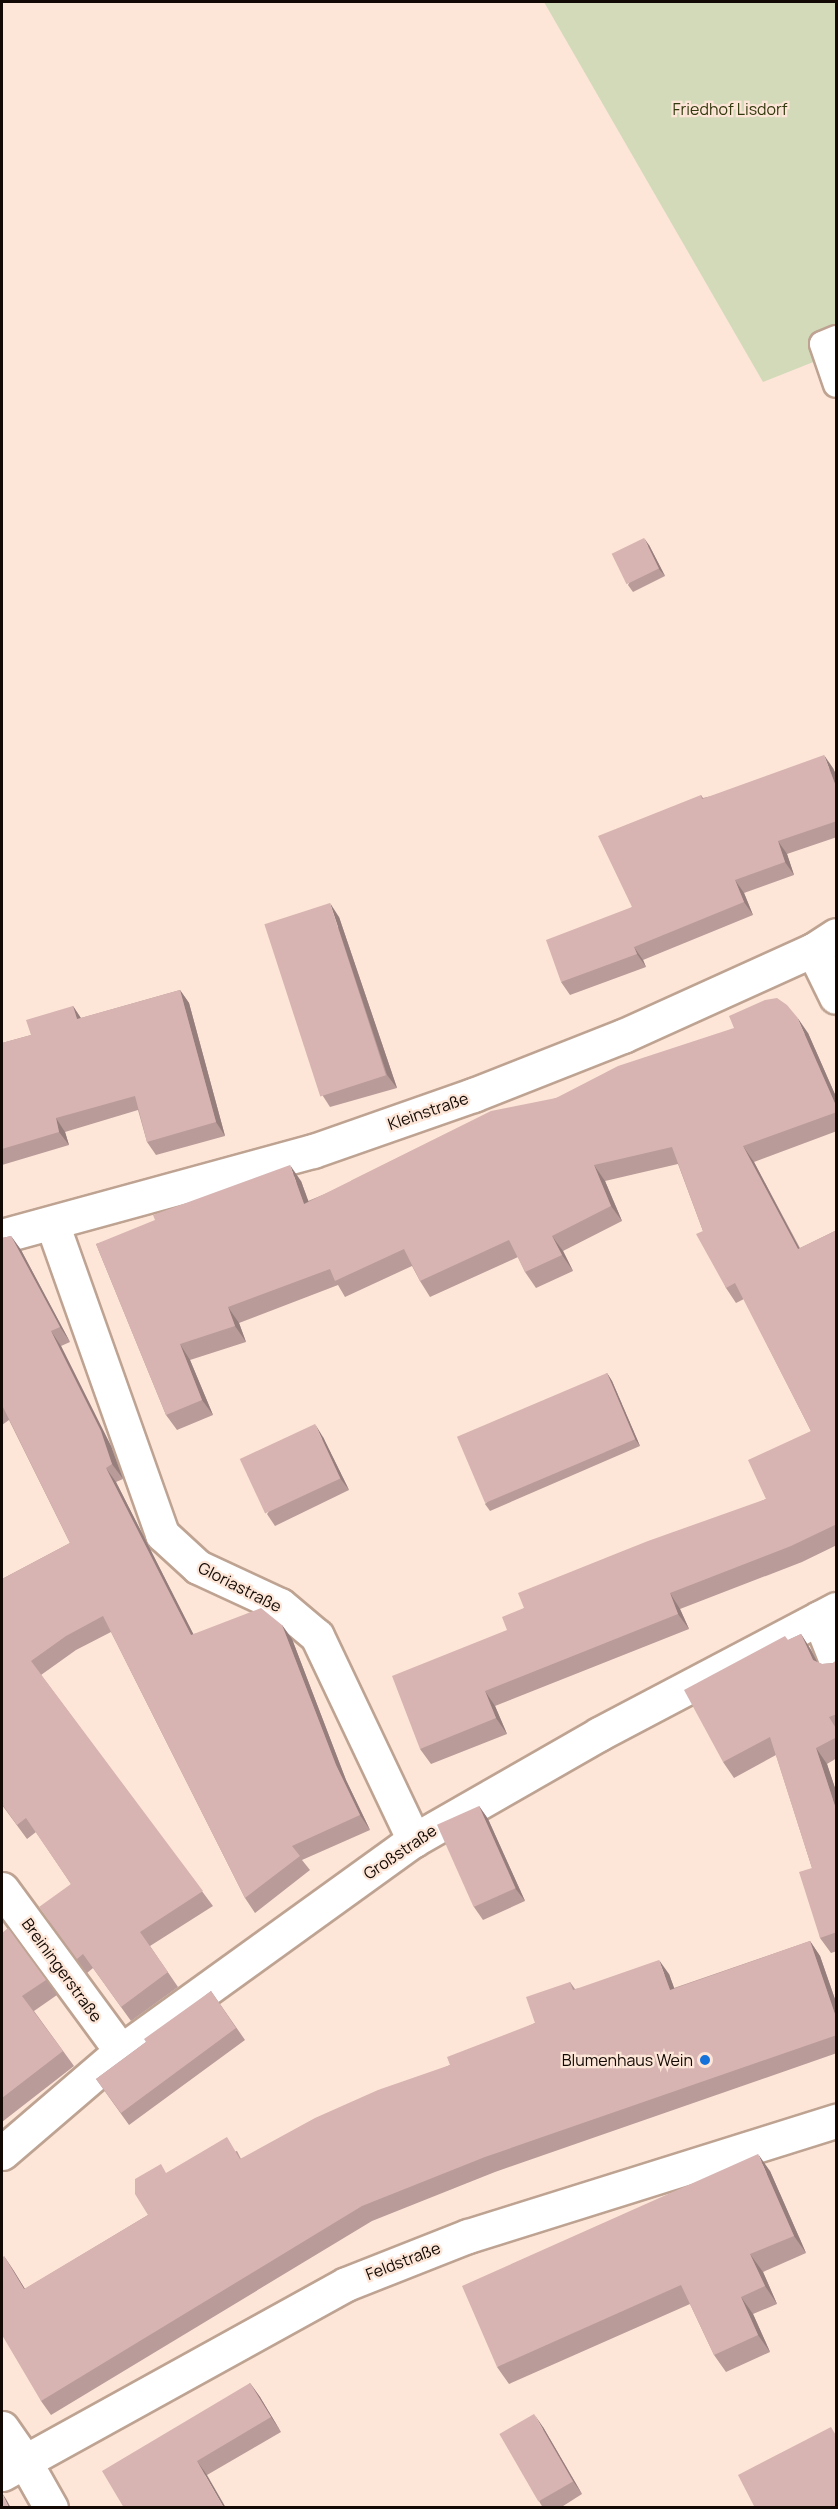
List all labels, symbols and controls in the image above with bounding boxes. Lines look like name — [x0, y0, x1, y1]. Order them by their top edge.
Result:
park label: Friedhof Lisdorf — [673, 99, 787, 119]
street label: Kleinstraße — [385, 1088, 471, 1134]
street label: Gloriastraße — [195, 1558, 285, 1616]
street label: Großstraße — [360, 1821, 440, 1883]
street label: Breiningerstraße — [18, 1914, 106, 2026]
place label: Blumenhaus Wein — [562, 2050, 693, 2070]
marker: Blumenhaus Wein — [698, 2053, 712, 2067]
street label: Feldstraße — [363, 2238, 443, 2284]

